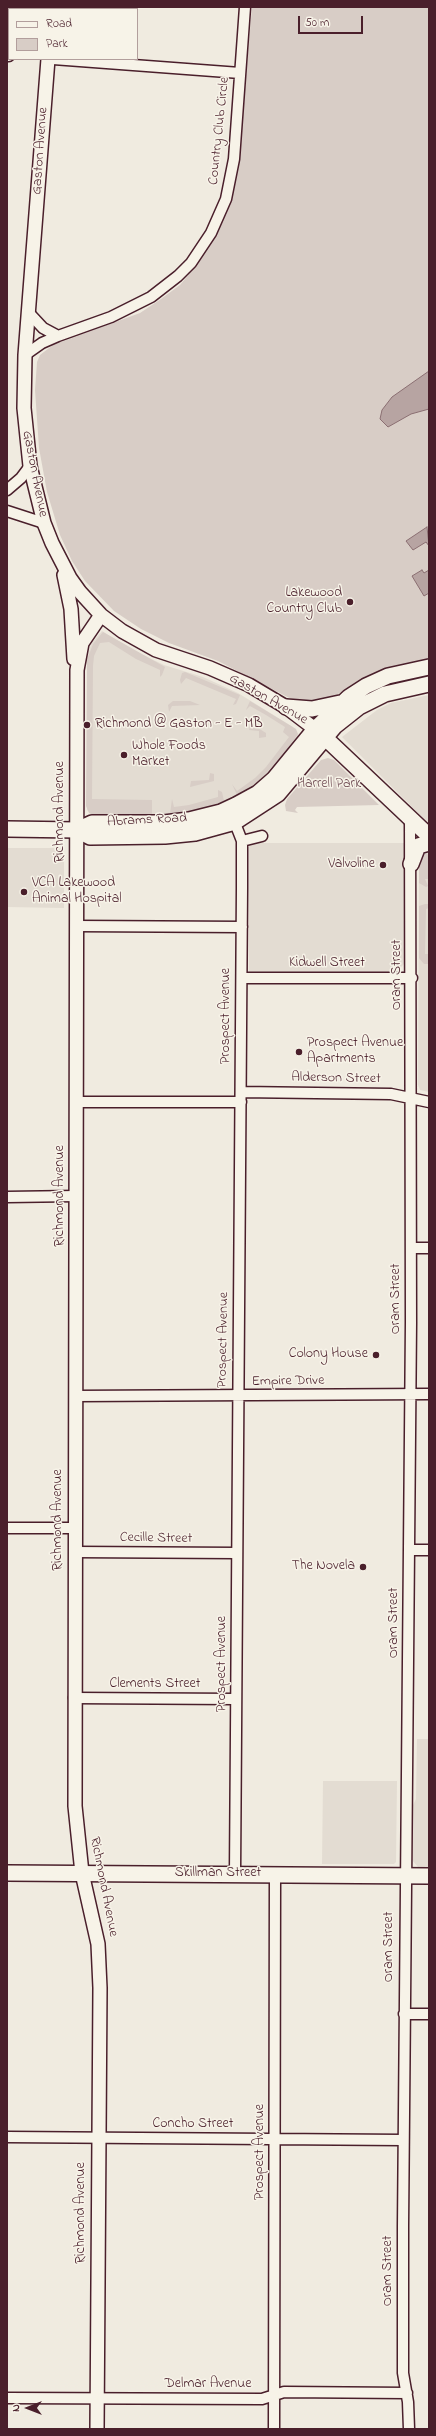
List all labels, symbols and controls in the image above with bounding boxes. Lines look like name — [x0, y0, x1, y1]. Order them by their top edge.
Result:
legend — [8, 8, 138, 60]
scale bar — [300, 8, 365, 34]
text: 50 m — [305, 14, 329, 32]
text: Road — [46, 15, 72, 33]
text: Park — [46, 35, 68, 53]
street label: Country Club Circle — [206, 76, 234, 186]
street label: Gaston Avenue — [30, 107, 52, 195]
street label: Gaston Avenue — [17, 429, 51, 519]
place label: Lakewood Country Club — [266, 586, 342, 618]
marker: Lakewood Country Club — [345, 597, 355, 607]
street label: Gaston Avenue — [226, 671, 310, 729]
place label: Richmond @ Gaston - E - MB — [95, 717, 263, 733]
marker: Richmond @ Gaston - E - MB — [82, 720, 92, 730]
place label: Whole Foods Market — [132, 739, 206, 772]
marker: Whole Foods Market — [119, 750, 129, 760]
street label: Richmond Avenue — [53, 761, 69, 863]
park label: Harrell Park — [297, 777, 361, 793]
street label: Abrams Road — [107, 811, 187, 831]
place label: Valvoline — [328, 857, 375, 873]
marker: Valvoline — [378, 860, 388, 870]
place label: VCA Lakewood Animal Hospital — [32, 876, 122, 908]
marker: VCA Lakewood Animal Hospital — [19, 887, 29, 897]
street label: Oram Street — [390, 940, 406, 1010]
street label: Kidwell Street — [289, 956, 365, 972]
street label: Prospect Avenue — [219, 968, 235, 1064]
place label: Prospect Avenue Apartments — [307, 1036, 403, 1068]
marker: Prospect Avenue Apartments — [294, 1047, 304, 1057]
street label: Alderson Street — [291, 1070, 381, 1088]
street label: Richmond Avenue — [53, 1145, 69, 1247]
street label: Oram Street — [389, 1264, 405, 1334]
street label: Prospect Avenue — [215, 1292, 233, 1388]
place label: Colony House — [289, 1347, 368, 1363]
marker: Colony House — [371, 1350, 381, 1360]
street label: Empire Drive — [251, 1373, 325, 1391]
street label: Richmond Avenue — [51, 1469, 67, 1571]
street label: Cecille Street — [120, 1530, 192, 1548]
place label: The Novela — [292, 1559, 355, 1575]
marker: The Novela — [358, 1562, 368, 1572]
street label: Oram Street — [387, 1588, 403, 1658]
street label: Prospect Avenue — [215, 1616, 231, 1712]
street label: Clements Street — [110, 1677, 200, 1693]
street label: Richmond Avenue — [85, 1836, 121, 1938]
street label: Skillman Street — [175, 1866, 261, 1882]
street label: Oram Street — [382, 1912, 398, 1982]
street label: Prospect Avenue — [253, 2104, 269, 2200]
street label: Concho Street — [153, 2117, 233, 2133]
street label: Richmond Avenue — [74, 2162, 90, 2264]
street label: Oram Street — [381, 2236, 397, 2306]
street label: Delmar Avenue — [164, 2377, 252, 2393]
north arrow — [8, 2388, 48, 2428]
text: N — [8, 2404, 24, 2412]

